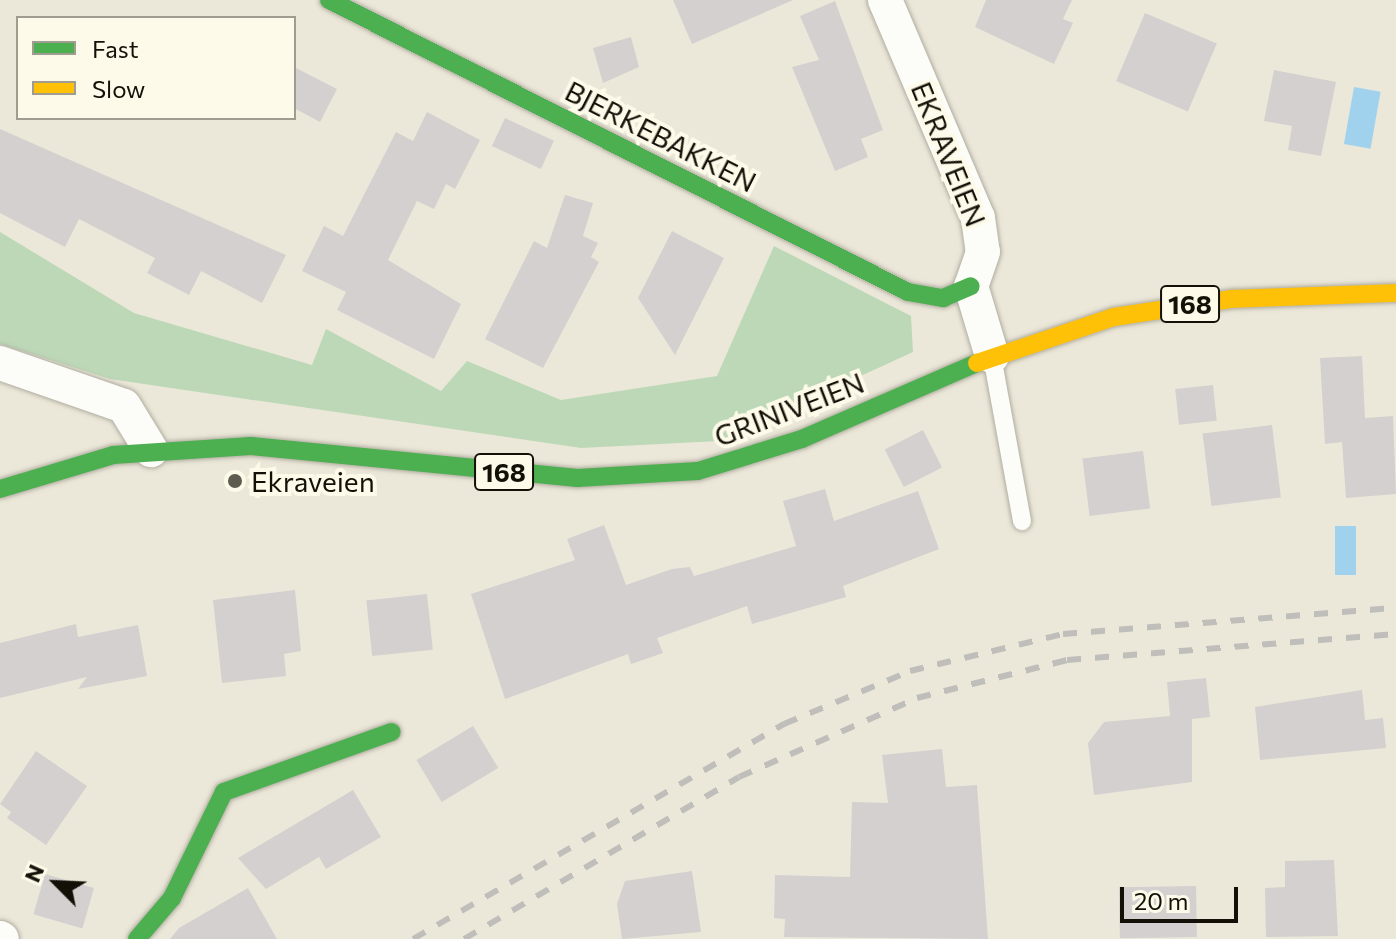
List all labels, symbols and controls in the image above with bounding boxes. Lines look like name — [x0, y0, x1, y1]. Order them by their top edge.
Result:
legend — [16, 16, 296, 120]
text: Fast — [92, 34, 139, 63]
street label: BJERKEBAKKEN — [560, 73, 762, 199]
text: Slow — [92, 74, 145, 103]
street label: EKRAVEIEN — [905, 77, 993, 231]
road number: 168 — [1160, 282, 1220, 326]
street label: GRINIVEIEN — [709, 365, 869, 453]
road number: 168 — [474, 450, 534, 494]
place label: Ekraveien — [251, 464, 375, 498]
marker: Ekraveien — [226, 472, 244, 490]
north arrow — [16, 843, 96, 923]
text: N — [18, 860, 49, 886]
scale bar — [1124, 871, 1242, 921]
text: 20 m — [1134, 886, 1188, 915]

